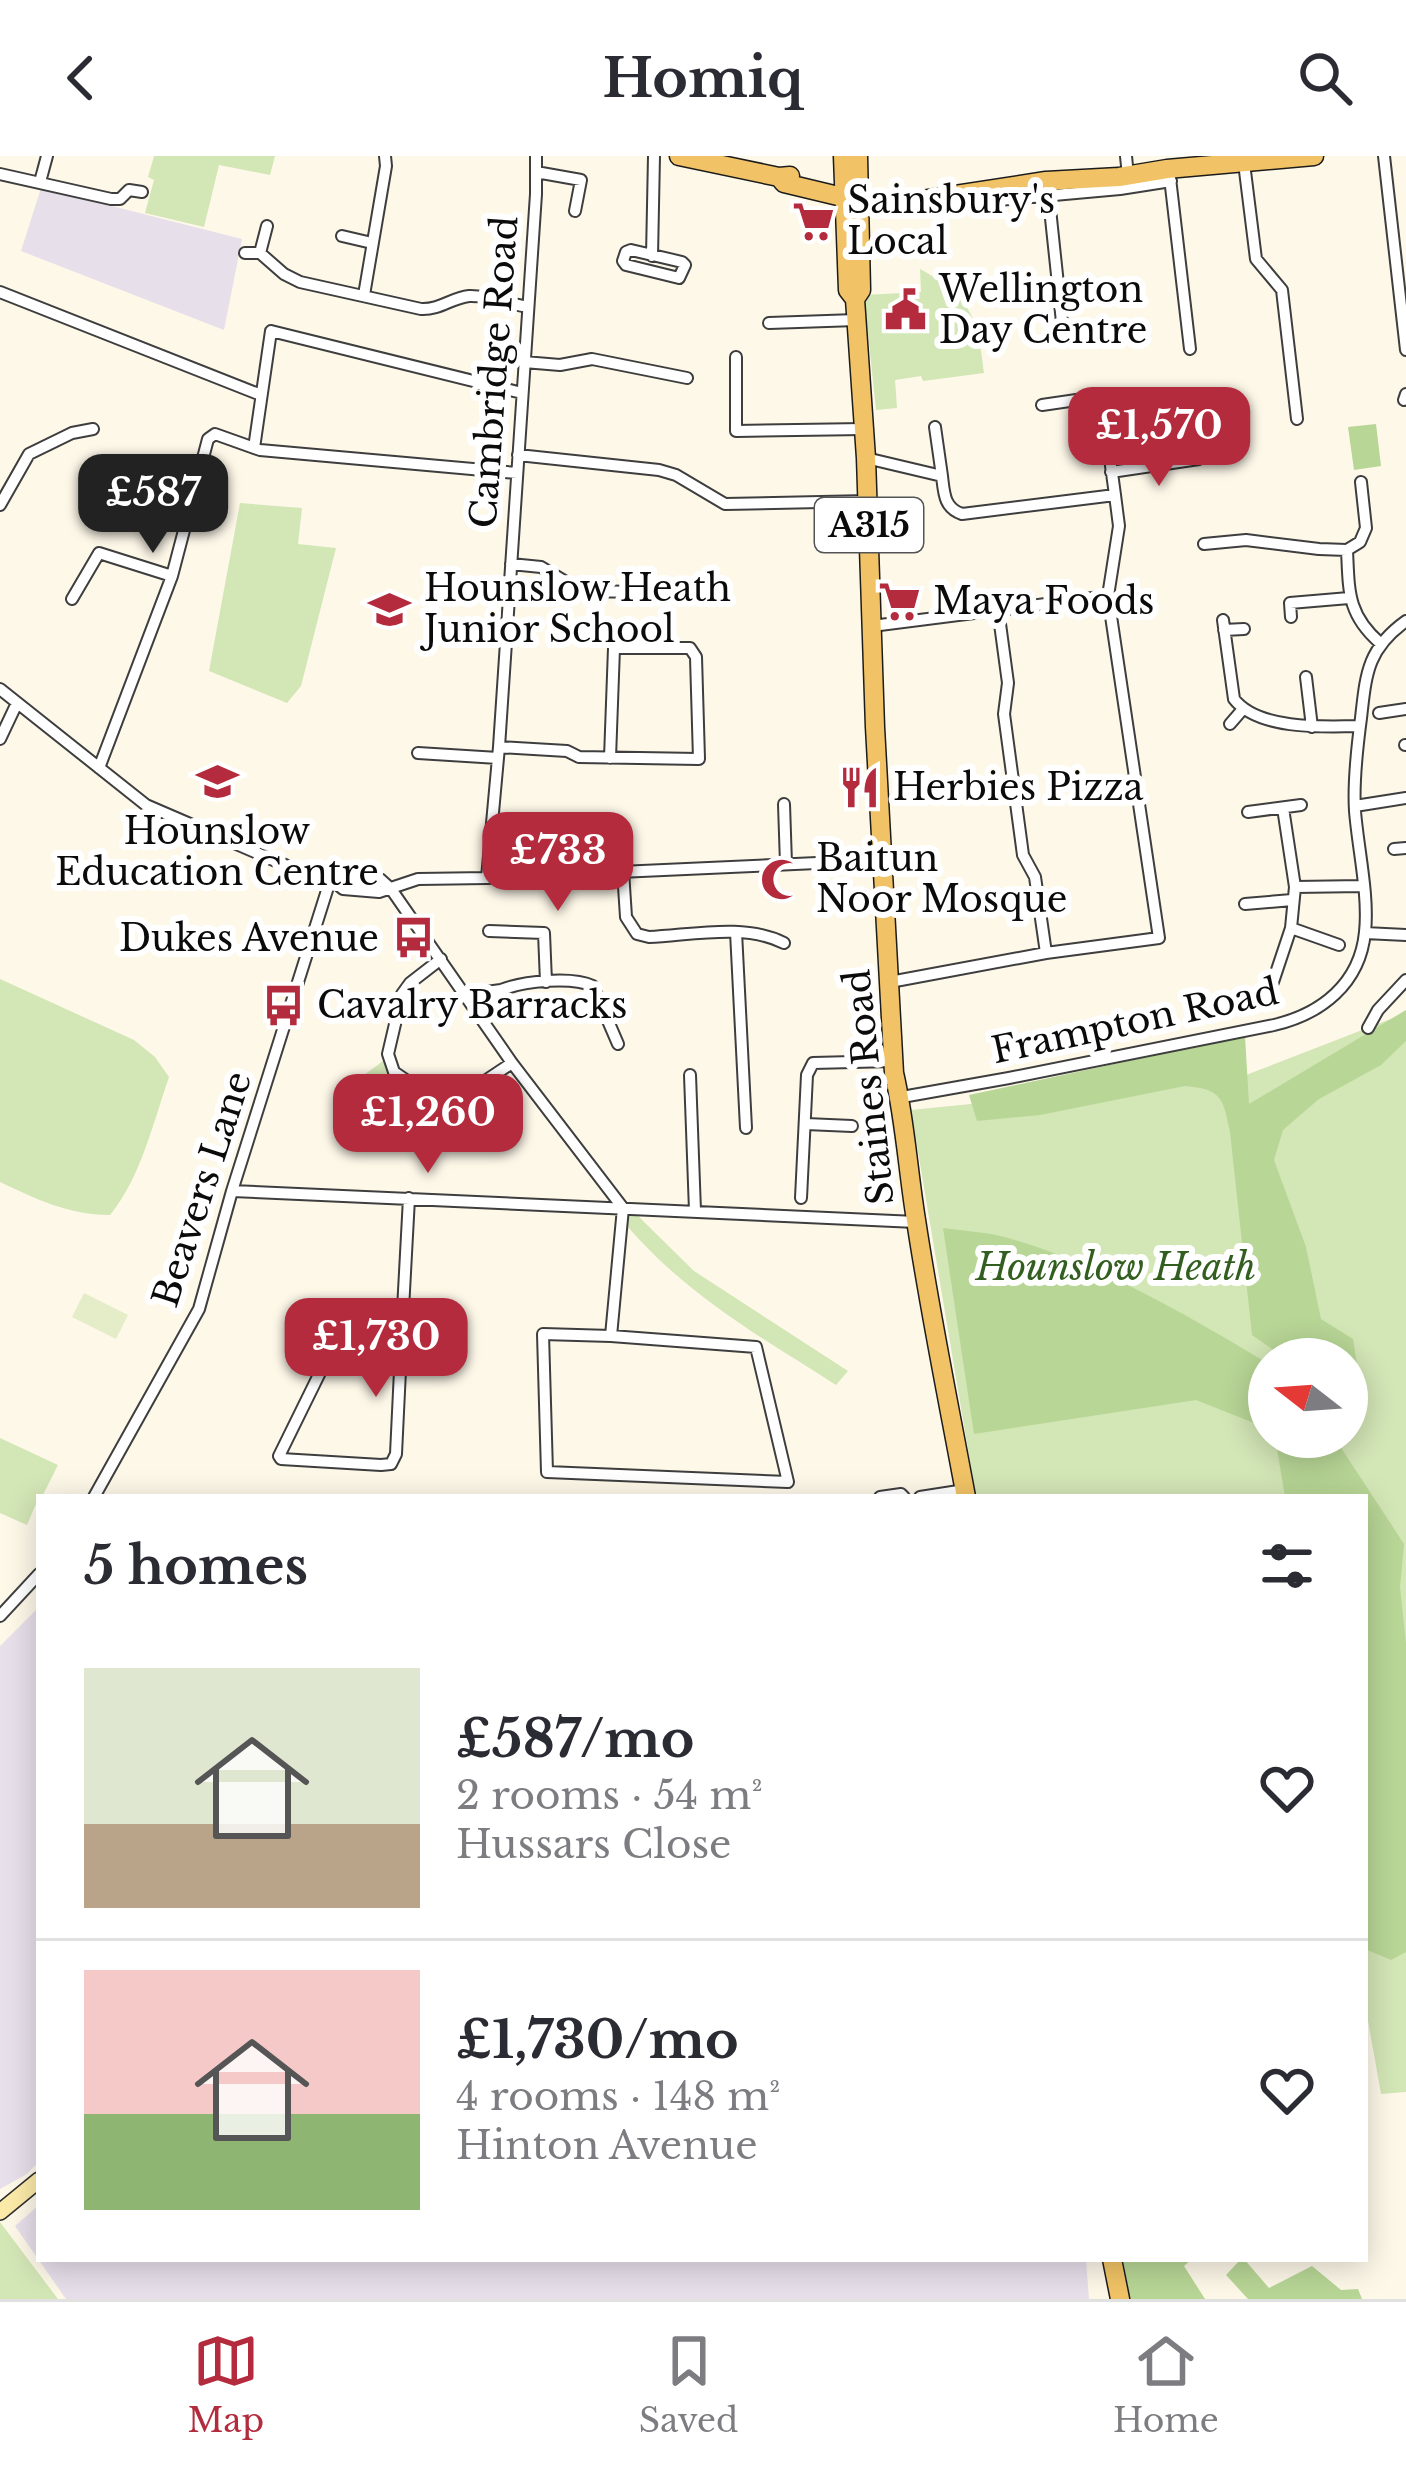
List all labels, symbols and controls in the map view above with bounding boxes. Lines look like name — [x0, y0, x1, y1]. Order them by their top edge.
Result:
icon: back — [48, 45, 114, 111]
text: Homiq — [602, 45, 804, 112]
icon: search — [1292, 45, 1358, 111]
place label: Sainsbury's Local — [847, 178, 1055, 264]
supermarket icon: Sainsbury's Local — [790, 198, 836, 244]
street label: Cambridge Road — [461, 214, 527, 530]
place label: Wellington Day Centre — [938, 267, 1147, 353]
public building icon: Wellington Day Centre — [882, 287, 928, 333]
pin: £1,570 — [1061, 387, 1257, 489]
text: £1,570 — [1095, 401, 1223, 450]
pin: £587 — [82, 454, 224, 556]
text: £587 — [105, 468, 201, 517]
road number: A315 — [815, 498, 923, 552]
place label: Hounslow Heath Junior School — [420, 566, 731, 652]
supermarket icon: Maya Foods — [876, 578, 922, 624]
place label: Maya Foods — [933, 579, 1154, 624]
school or university icon: Hounslow Heath Junior School — [367, 586, 413, 632]
school or university icon: Hounslow Education Centre — [194, 758, 240, 804]
restaurant icon: Herbies Pizza — [836, 764, 882, 810]
place label: Herbies Pizza — [893, 765, 1143, 810]
place label: Hounslow Education Centre — [55, 809, 379, 895]
pin: £733 — [487, 812, 629, 914]
text: £733 — [509, 826, 607, 875]
place label: Baitun Noor Mosque — [816, 836, 1067, 922]
mosque icon: Baitun Noor Mosque — [759, 856, 805, 902]
bus stop icon: Dukes Avenue — [390, 915, 436, 961]
place label: Dukes Avenue — [119, 916, 379, 961]
street label: Staines Road — [834, 967, 904, 1207]
street label: Frampton Road — [987, 969, 1283, 1073]
bus stop icon: Cavalry Barracks — [260, 982, 306, 1028]
place label: Cavalry Barracks — [317, 983, 627, 1028]
street label: Beavers Lane — [143, 1066, 261, 1312]
pin: £1,260 — [330, 1074, 526, 1176]
text: £1,260 — [360, 1088, 496, 1137]
park label: Hounslow Heath — [974, 1245, 1256, 1290]
pin: £1,730 — [278, 1298, 474, 1400]
text: £1,730 — [312, 1312, 440, 1361]
north arrow — [1248, 1338, 1368, 1458]
map controls — [1248, 1338, 1368, 1458]
icon: filters — [1254, 1533, 1320, 1599]
text: 5 homes — [84, 1535, 308, 1598]
text: £587/mo — [456, 1708, 694, 1771]
icon: home — [180, 1716, 324, 1860]
icon: heart — [1254, 1755, 1320, 1821]
text: 2 rooms · 54 m² — [456, 1771, 763, 1820]
text: Hussars Close — [456, 1820, 731, 1869]
text: £1,730/mo — [456, 2009, 739, 2072]
icon: home — [180, 2018, 324, 2162]
icon: heart — [1254, 2057, 1320, 2123]
text: 4 rooms · 148 m² — [456, 2072, 780, 2121]
text: Hinton Avenue — [456, 2121, 758, 2170]
tab: Map — [187, 2328, 264, 2441]
tab: Saved — [639, 2328, 738, 2441]
tab: Home — [1113, 2328, 1219, 2441]

